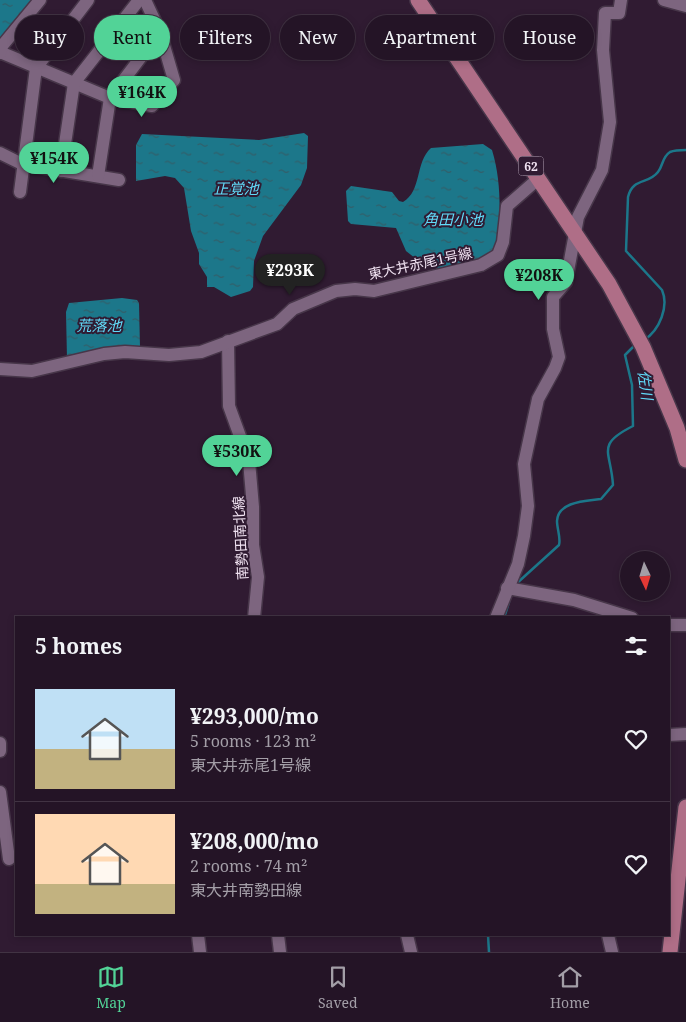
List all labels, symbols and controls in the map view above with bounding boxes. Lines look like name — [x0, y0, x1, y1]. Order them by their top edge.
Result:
chip: Buy — [15, 15, 84, 60]
chip: Rent — [94, 15, 170, 60]
chip: Filters — [180, 15, 270, 60]
chip: New — [280, 15, 355, 60]
chip: Apartment — [365, 15, 494, 60]
chip: House — [504, 15, 594, 60]
pin: ¥164K — [107, 76, 177, 118]
text: ¥164K — [118, 81, 166, 103]
pin: ¥154K — [19, 142, 89, 184]
text: ¥154K — [30, 147, 78, 169]
road number: 62 — [518, 157, 544, 176]
water label: 正覚池 — [213, 178, 260, 198]
water label: 角田小池 — [423, 209, 485, 229]
street label: 東大井赤尾1号線 — [366, 243, 474, 283]
pin: ¥293K — [255, 254, 325, 296]
pin: ¥208K — [504, 258, 574, 301]
text: ¥293K — [266, 259, 314, 281]
text: ¥208K — [515, 264, 563, 286]
water label: 荒落池 — [76, 315, 123, 335]
water label: 佐川 — [634, 369, 658, 403]
pin: ¥530K — [202, 434, 272, 477]
text: ¥530K — [213, 440, 261, 462]
street label: 南勢田南北線 — [228, 496, 252, 580]
north arrow — [620, 551, 670, 601]
map controls — [620, 551, 670, 601]
text: 5 homes — [35, 632, 122, 660]
icon: filters — [622, 632, 650, 660]
text: ¥293,000/mo — [190, 702, 319, 730]
icon: home — [75, 709, 135, 769]
icon: heart — [622, 725, 650, 753]
text: 5 rooms · 123 m² — [190, 730, 316, 752]
text: 東大井赤尾1号線 — [190, 754, 311, 776]
text: ¥208,000/mo — [190, 827, 319, 855]
icon: home — [75, 834, 135, 894]
icon: heart — [622, 850, 650, 878]
text: 2 rooms · 74 m² — [190, 855, 307, 877]
text: 東大井南勢田線 — [190, 879, 302, 901]
tab: Map — [96, 963, 126, 1012]
tab: Saved — [318, 963, 358, 1012]
tab: Home — [550, 963, 590, 1012]

